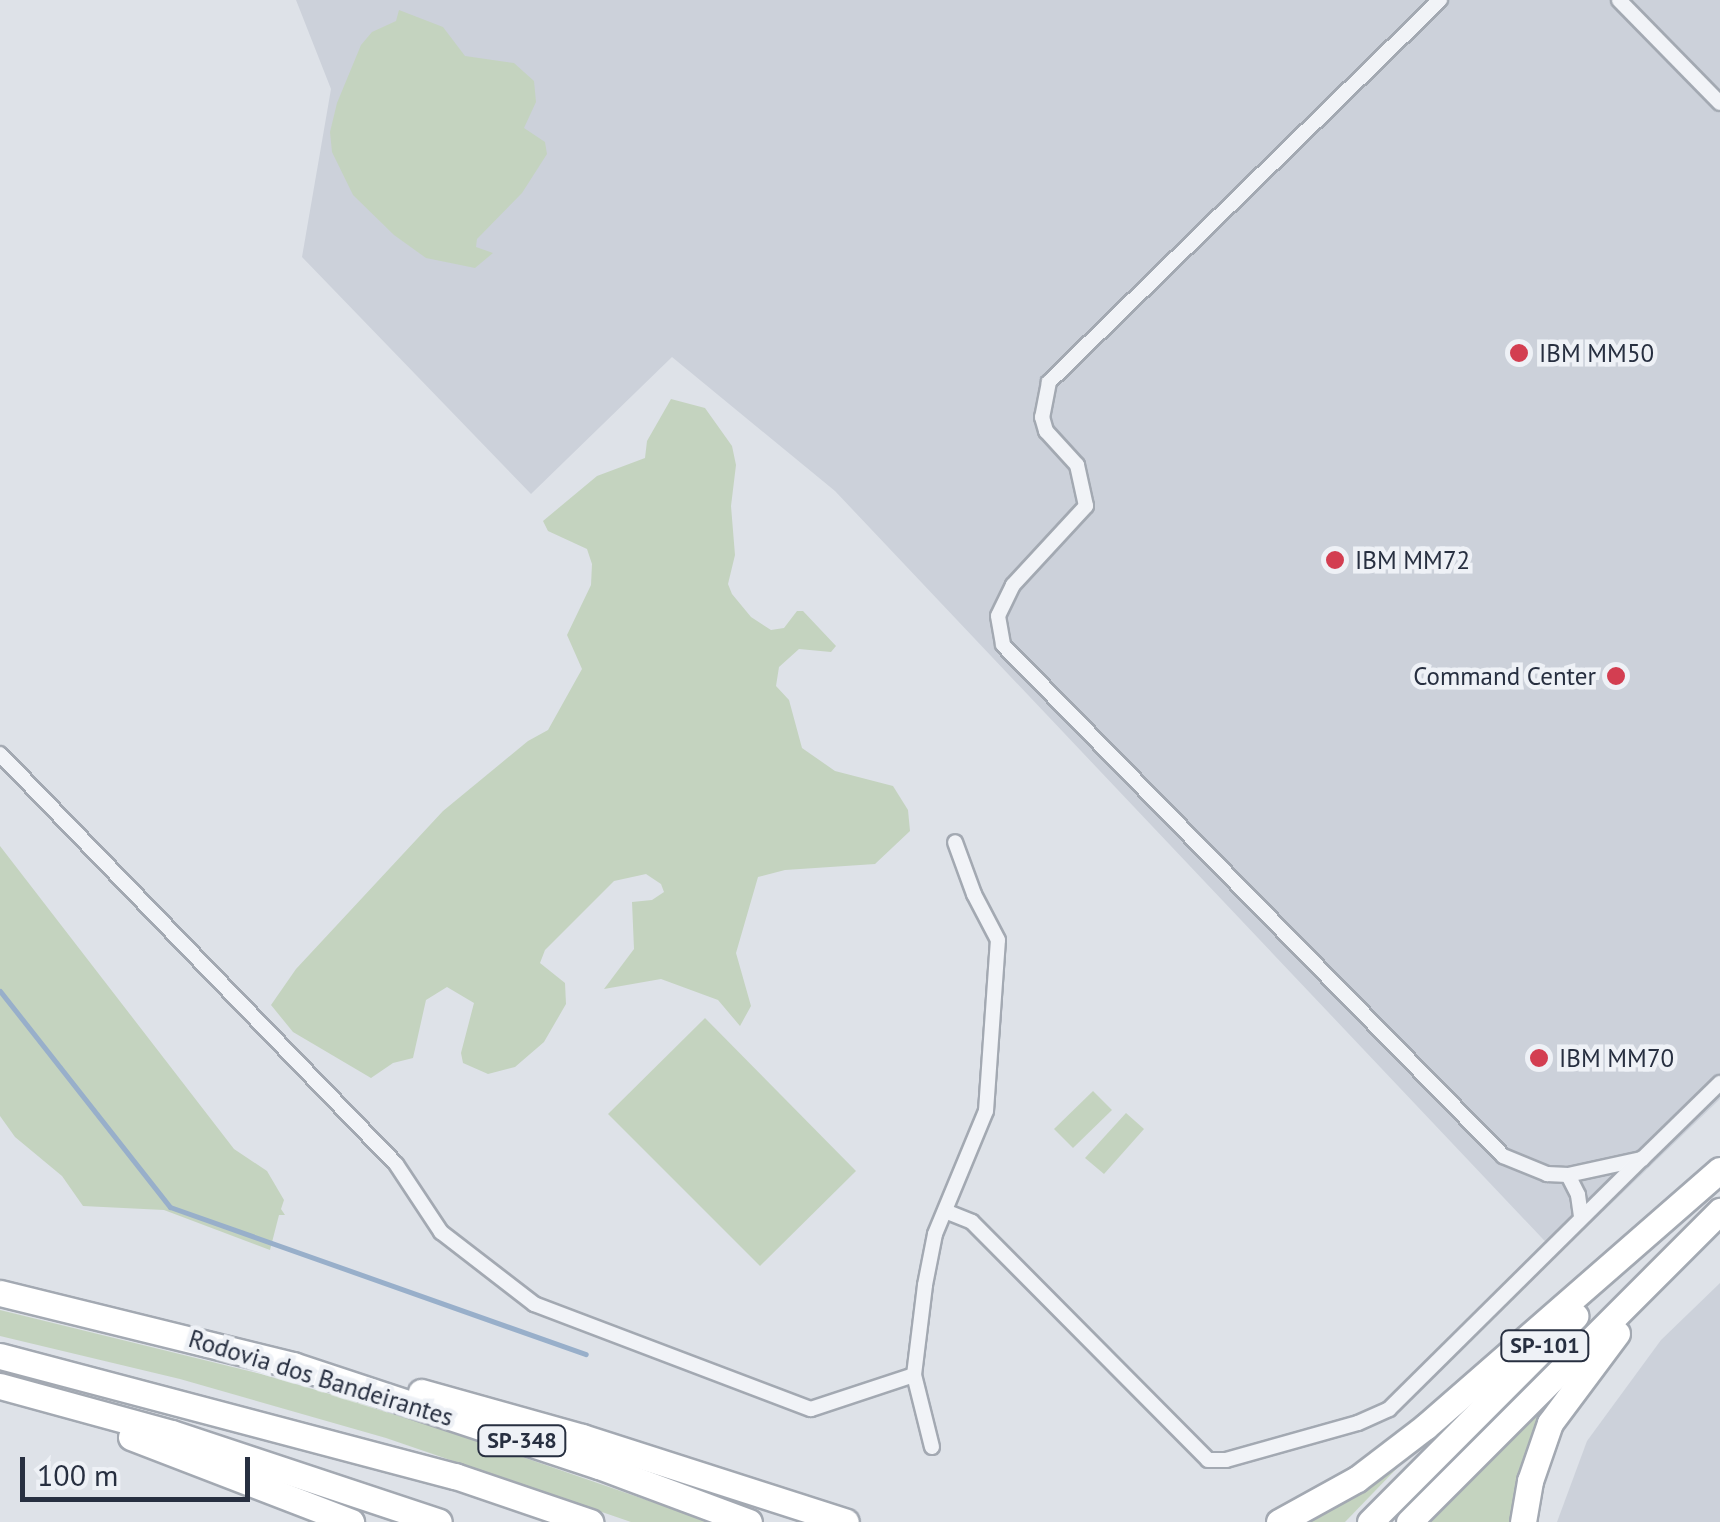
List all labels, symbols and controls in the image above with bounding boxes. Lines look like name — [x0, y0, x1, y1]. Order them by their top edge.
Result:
place label: IBM MM50 — [1539, 338, 1654, 368]
marker: IBM MM50 — [1508, 342, 1530, 364]
place label: IBM MM72 — [1355, 545, 1470, 575]
marker: IBM MM72 — [1324, 549, 1346, 571]
place label: Command Center — [1413, 661, 1596, 691]
marker: Command Center — [1605, 665, 1627, 687]
place label: IBM MM70 — [1559, 1043, 1674, 1073]
marker: IBM MM70 — [1528, 1047, 1550, 1069]
street label: Rodovia dos Bandeirantes — [185, 1323, 457, 1433]
road number: SP-101 — [1500, 1329, 1590, 1363]
road number: SP-348 — [477, 1424, 567, 1458]
scale bar — [25, 1437, 255, 1499]
text: 100 m — [37, 1455, 118, 1494]

